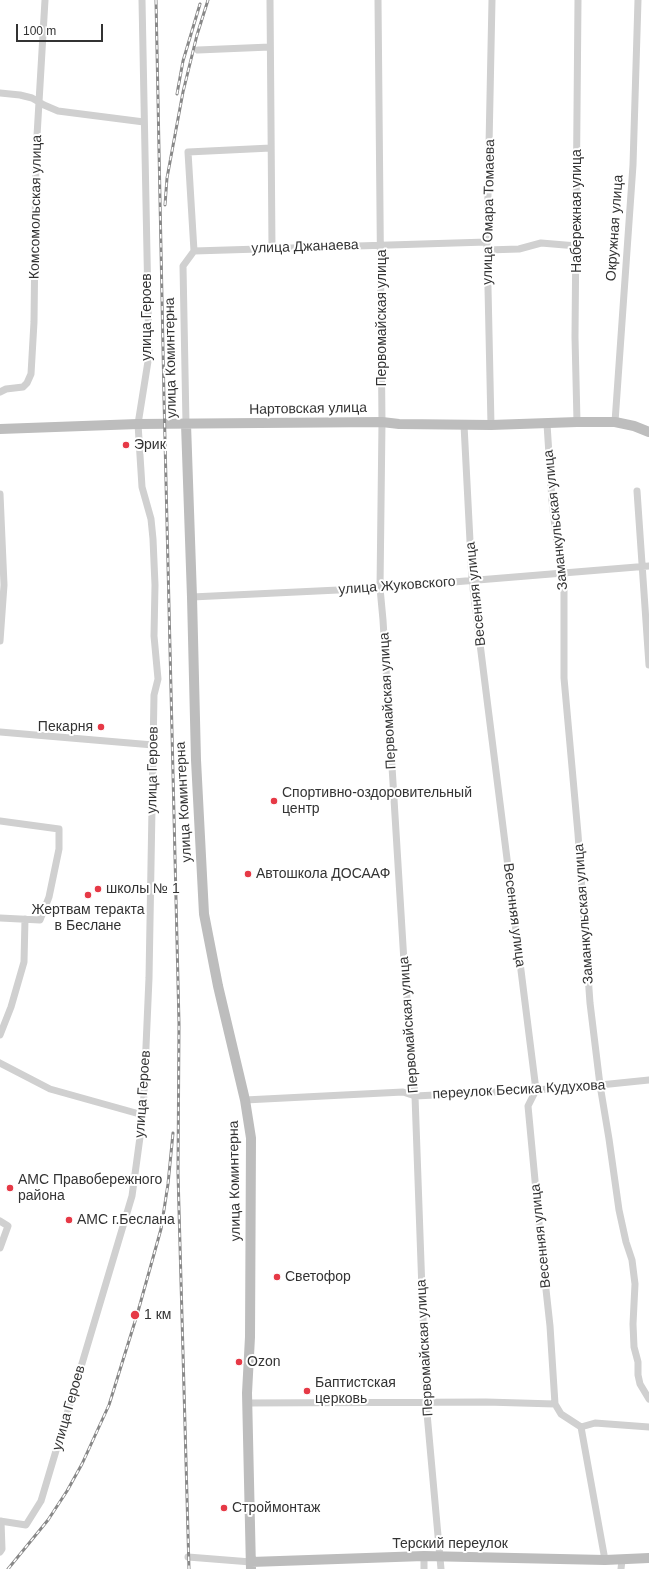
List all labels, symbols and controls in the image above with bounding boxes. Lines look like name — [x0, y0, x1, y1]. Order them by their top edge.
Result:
scale bar — [18, 16, 105, 42]
text: 100 m — [23, 24, 56, 38]
street label: Комсомольская улица — [26, 135, 46, 279]
street label: улица Омара Томаева — [479, 139, 499, 285]
street label: Набережная улица — [569, 149, 585, 273]
street label: Окружная улица — [603, 174, 627, 282]
street label: улица Джанаева — [251, 237, 359, 257]
street label: Первомайская улица — [374, 249, 390, 387]
street label: улица Героев — [139, 273, 155, 361]
street label: улица Коминтерна — [162, 297, 180, 419]
street label: Нартовская улица — [249, 400, 367, 418]
place label: Эрик — [134, 437, 166, 453]
marker: Эрик — [121, 440, 131, 450]
street label: Заманкульская улица — [540, 449, 572, 591]
street label: Весенняя улица — [462, 541, 490, 647]
street label: улица Жуковского — [338, 574, 456, 598]
street label: Первомайская улица — [376, 632, 400, 770]
place label: Пекарня — [38, 719, 93, 735]
marker: Пекарня — [96, 722, 106, 732]
street label: улица Героев — [144, 726, 162, 814]
street label: улица Коминтерна — [172, 741, 196, 863]
place label: Спортивно-оздоровительный центр — [282, 785, 472, 818]
marker: Спортивно-оздоровительный центр — [269, 796, 279, 806]
street label: Заманкульская улица — [571, 843, 597, 985]
street label: Весенняя улица — [499, 862, 529, 968]
place label: Автошкола ДОСААФ — [256, 866, 390, 882]
marker: Автошкола ДОСААФ — [243, 869, 253, 879]
place label: школы № 1 — [106, 881, 180, 897]
marker: школы № 1 — [93, 884, 103, 894]
marker: Жертвам теракта в Беслане — [83, 890, 93, 900]
place label: Жертвам теракта в Беслане — [32, 902, 144, 934]
street label: Первомайская улица — [396, 956, 422, 1094]
street label: улица Героев — [132, 1050, 154, 1138]
street label: переулок Бесика Кудухова — [432, 1077, 606, 1103]
street label: улица Коминтерна — [226, 1120, 244, 1242]
place label: АМС Правобережного района — [18, 1172, 162, 1204]
marker: АМС Правобережного района — [5, 1183, 15, 1193]
street label: Весенняя улица — [527, 1183, 555, 1289]
place label: АМС г.Беслана — [77, 1212, 175, 1228]
marker: АМС г.Беслана — [64, 1215, 74, 1225]
place label: Светофор — [285, 1269, 351, 1285]
marker: Светофор — [272, 1272, 282, 1282]
street label: Первомайская улица — [413, 1279, 437, 1417]
place label: 1 км — [144, 1307, 171, 1323]
marker: 1 км — [129, 1309, 141, 1321]
place label: Ozon — [247, 1354, 280, 1370]
marker: Ozon — [234, 1357, 244, 1367]
street label: улица Героев — [49, 1364, 89, 1452]
place label: Баптистская церковь — [315, 1375, 396, 1408]
marker: Баптистская церковь — [302, 1386, 312, 1396]
place label: Строймонтаж — [232, 1500, 320, 1516]
marker: Строймонтаж — [219, 1503, 229, 1513]
street label: Терский переулок — [392, 1536, 508, 1552]

